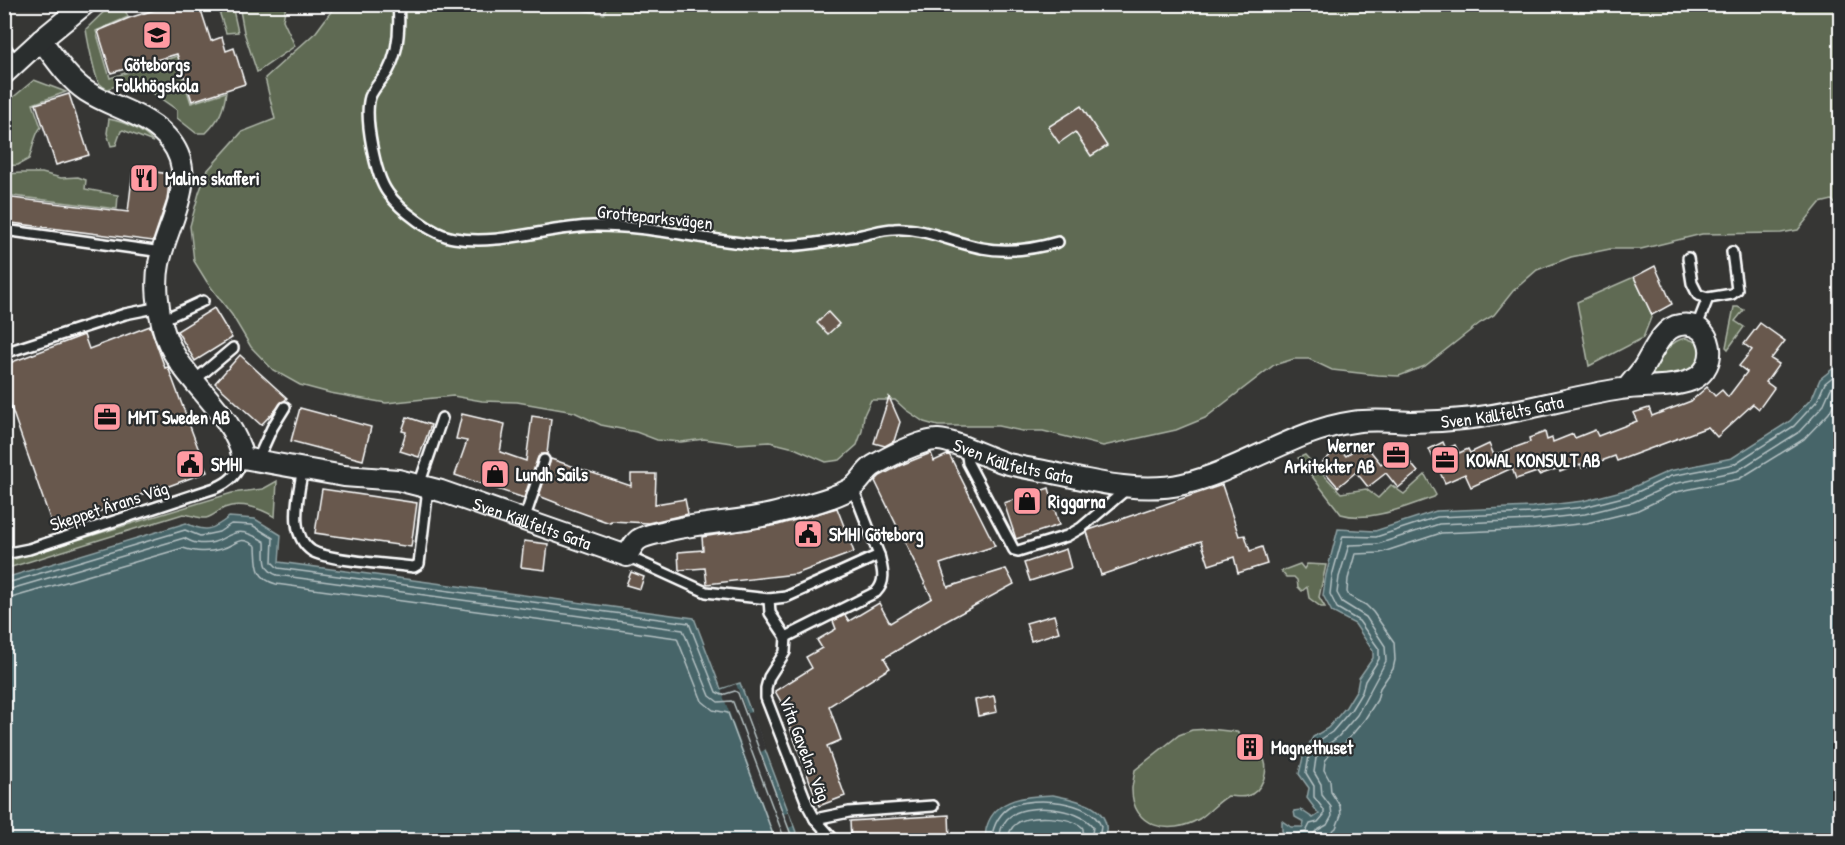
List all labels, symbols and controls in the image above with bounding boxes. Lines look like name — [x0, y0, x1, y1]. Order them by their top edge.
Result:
school or university icon: Göteborgs Folkhögskola — [141, 19, 173, 51]
place label: Göteborgs Folkhögskola — [115, 52, 199, 99]
restaurant icon: Malins skafferi — [128, 162, 160, 194]
place label: Malins skafferi — [165, 166, 260, 191]
street label: Grotteparksvägen — [596, 199, 714, 235]
street label: Sven Källfelts Gata — [1440, 388, 1565, 434]
office icon: MMT Sweden AB — [91, 401, 123, 433]
place label: MMT Sweden AB — [128, 405, 230, 430]
street label: Sven Källfelts Gata — [950, 432, 1076, 489]
place label: Werner Arkitekter AB — [1285, 433, 1375, 479]
office icon: Werner Arkitekter AB — [1380, 439, 1412, 471]
office icon: KOWAL KONSULT AB — [1429, 444, 1461, 476]
public building icon: SMHI — [174, 448, 206, 480]
place label: KOWAL KONSULT AB — [1466, 448, 1600, 473]
place label: SMHI — [211, 452, 243, 477]
shop icon: Lundh Sails — [479, 458, 511, 490]
place label: Lundh Sails — [516, 462, 588, 487]
street label: Skeppet Ärans Väg — [47, 475, 171, 537]
shop icon: Riggarna — [1011, 485, 1043, 517]
place label: Riggarna — [1048, 489, 1106, 515]
street label: Sven Källfelts Gata — [470, 491, 595, 555]
public building icon: SMHI Göteborg — [792, 518, 824, 550]
place label: SMHI Göteborg — [829, 522, 924, 548]
street label: Vita Gavelns Väg — [773, 693, 837, 805]
building icon: Magnethuset — [1234, 731, 1266, 763]
place label: Magnethuset — [1271, 735, 1354, 761]

